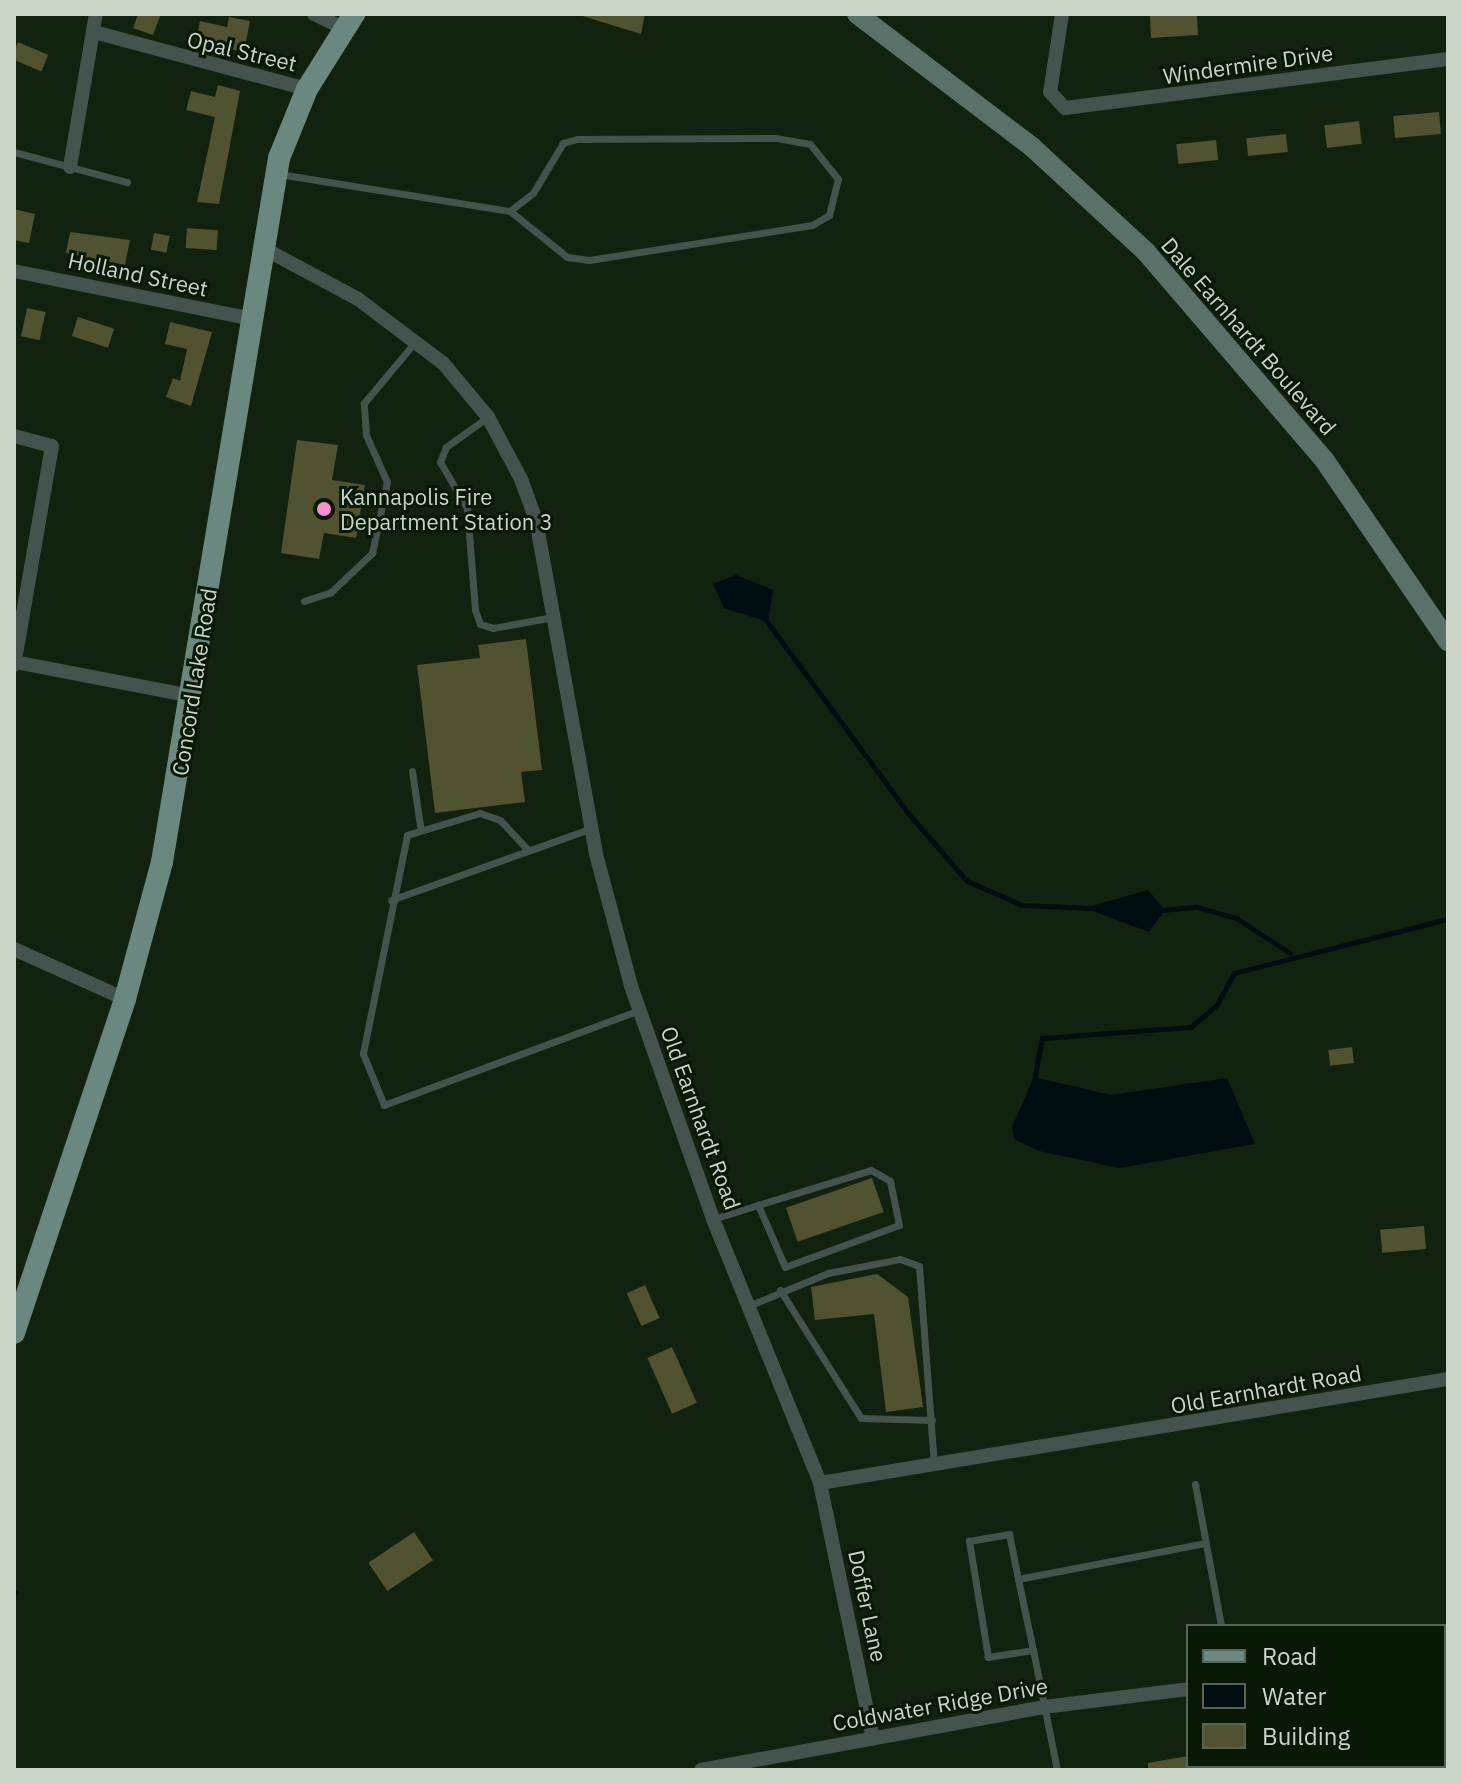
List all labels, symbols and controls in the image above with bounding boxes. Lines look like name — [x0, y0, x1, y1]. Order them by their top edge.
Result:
street label: Opal Street — [185, 26, 299, 76]
street label: Windermire Drive — [1161, 39, 1335, 89]
street label: Dale Earnhardt Boulevard — [1156, 232, 1342, 440]
street label: Holland Street — [66, 246, 210, 302]
place label: Kannapolis Fire Department Station 3 — [340, 483, 553, 534]
marker: Kannapolis Fire Department Station 3 — [315, 500, 333, 518]
street label: Concord Lake Road — [166, 586, 222, 778]
street label: Old Earnhardt Road — [656, 1023, 746, 1213]
street label: Old Earnhardt Road — [1169, 1359, 1363, 1419]
street label: Doffer Lane — [843, 1548, 893, 1664]
legend — [1186, 1624, 1446, 1768]
text: Road — [1262, 1640, 1317, 1672]
street label: Coldwater Ridge Drive — [830, 1672, 1050, 1736]
text: Water — [1262, 1680, 1326, 1712]
text: Building — [1262, 1720, 1350, 1752]

